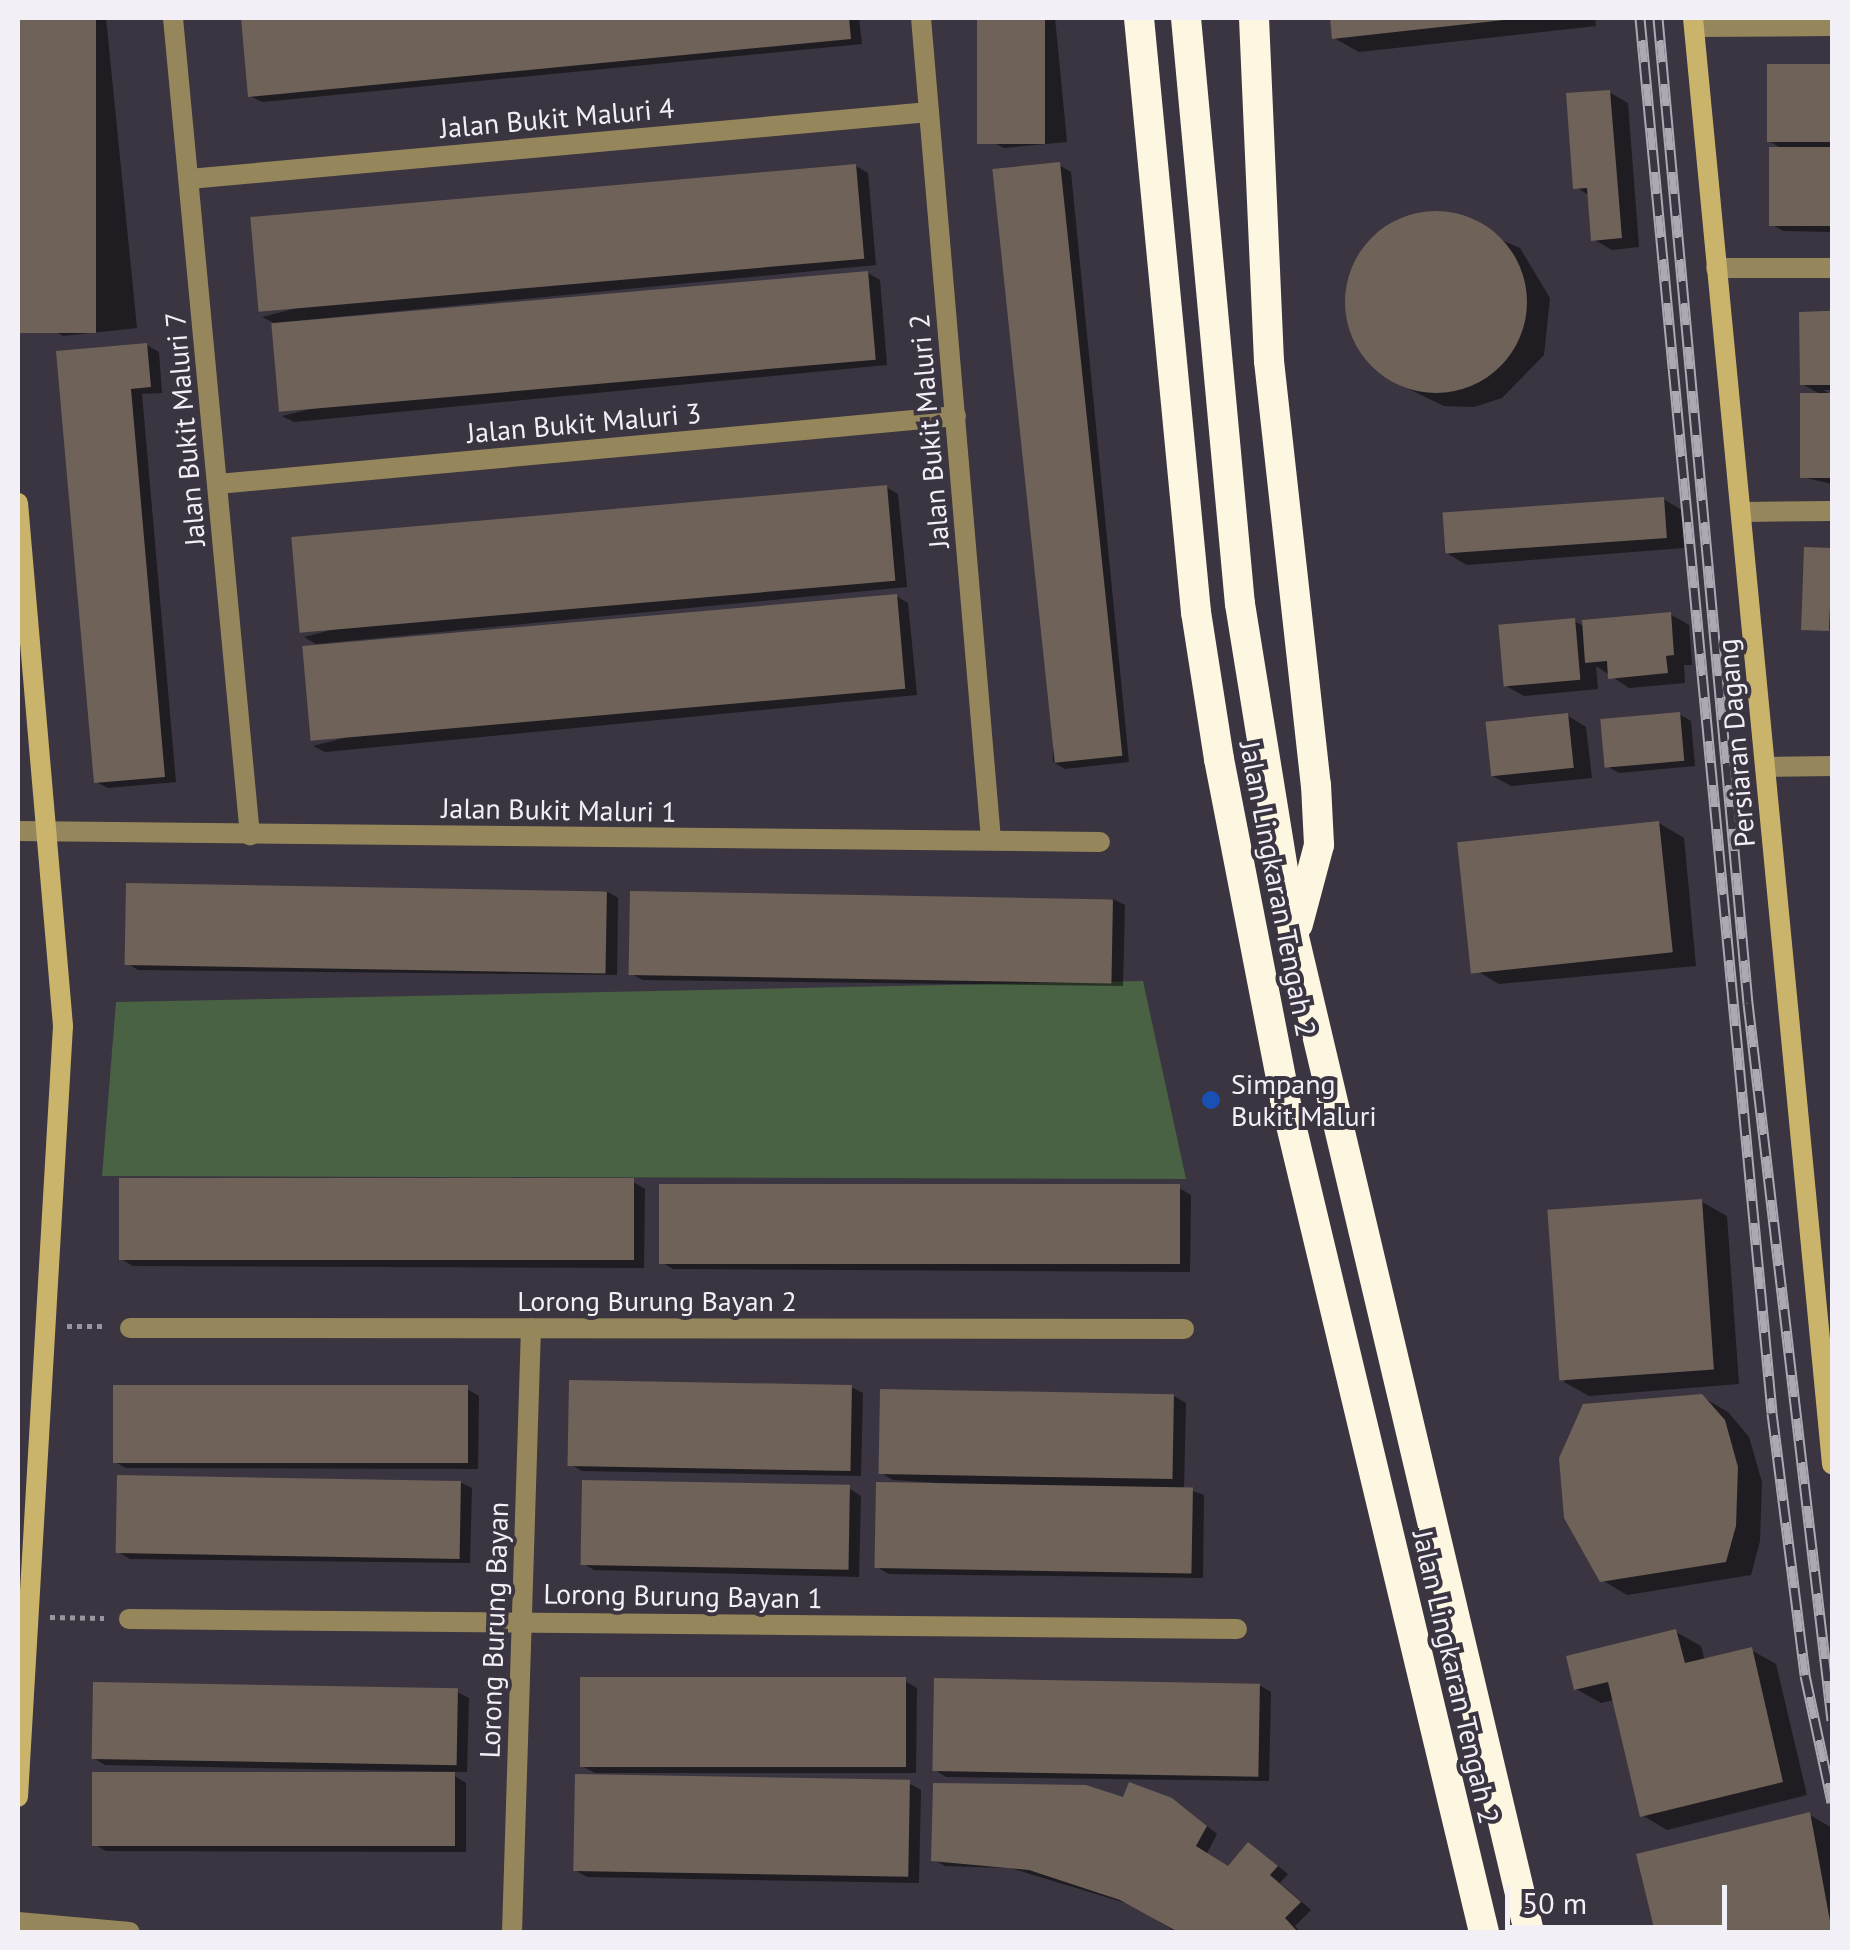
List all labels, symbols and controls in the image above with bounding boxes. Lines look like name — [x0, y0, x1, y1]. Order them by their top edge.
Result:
street label: Jalan Bukit Maluri 4 — [438, 91, 676, 145]
street label: Jalan Bukit Maluri 7 — [158, 310, 212, 548]
street label: Jalan Bukit Maluri 2 — [902, 312, 956, 550]
street label: Jalan Bukit Maluri 3 — [465, 396, 703, 450]
street label: Persiaran Dagang — [1710, 637, 1762, 849]
street label: Jalan Lingkaran Tengah 2 — [1233, 738, 1323, 1040]
street label: Jalan Bukit Maluri 1 — [441, 791, 677, 829]
place label: Simpang Bukit Maluri — [1231, 1067, 1377, 1133]
marker: Simpang Bukit Maluri — [1200, 1089, 1222, 1111]
street label: Lorong Burung Bayan 2 — [517, 1284, 797, 1318]
street label: Lorong Burung Bayan — [473, 1501, 515, 1759]
street label: Jalan Lingkaran Tengah 2 — [1406, 1526, 1506, 1828]
street label: Lorong Burung Bayan 1 — [543, 1577, 823, 1615]
scale bar — [1510, 1865, 1732, 1927]
text: 50 m — [1522, 1883, 1587, 1922]

